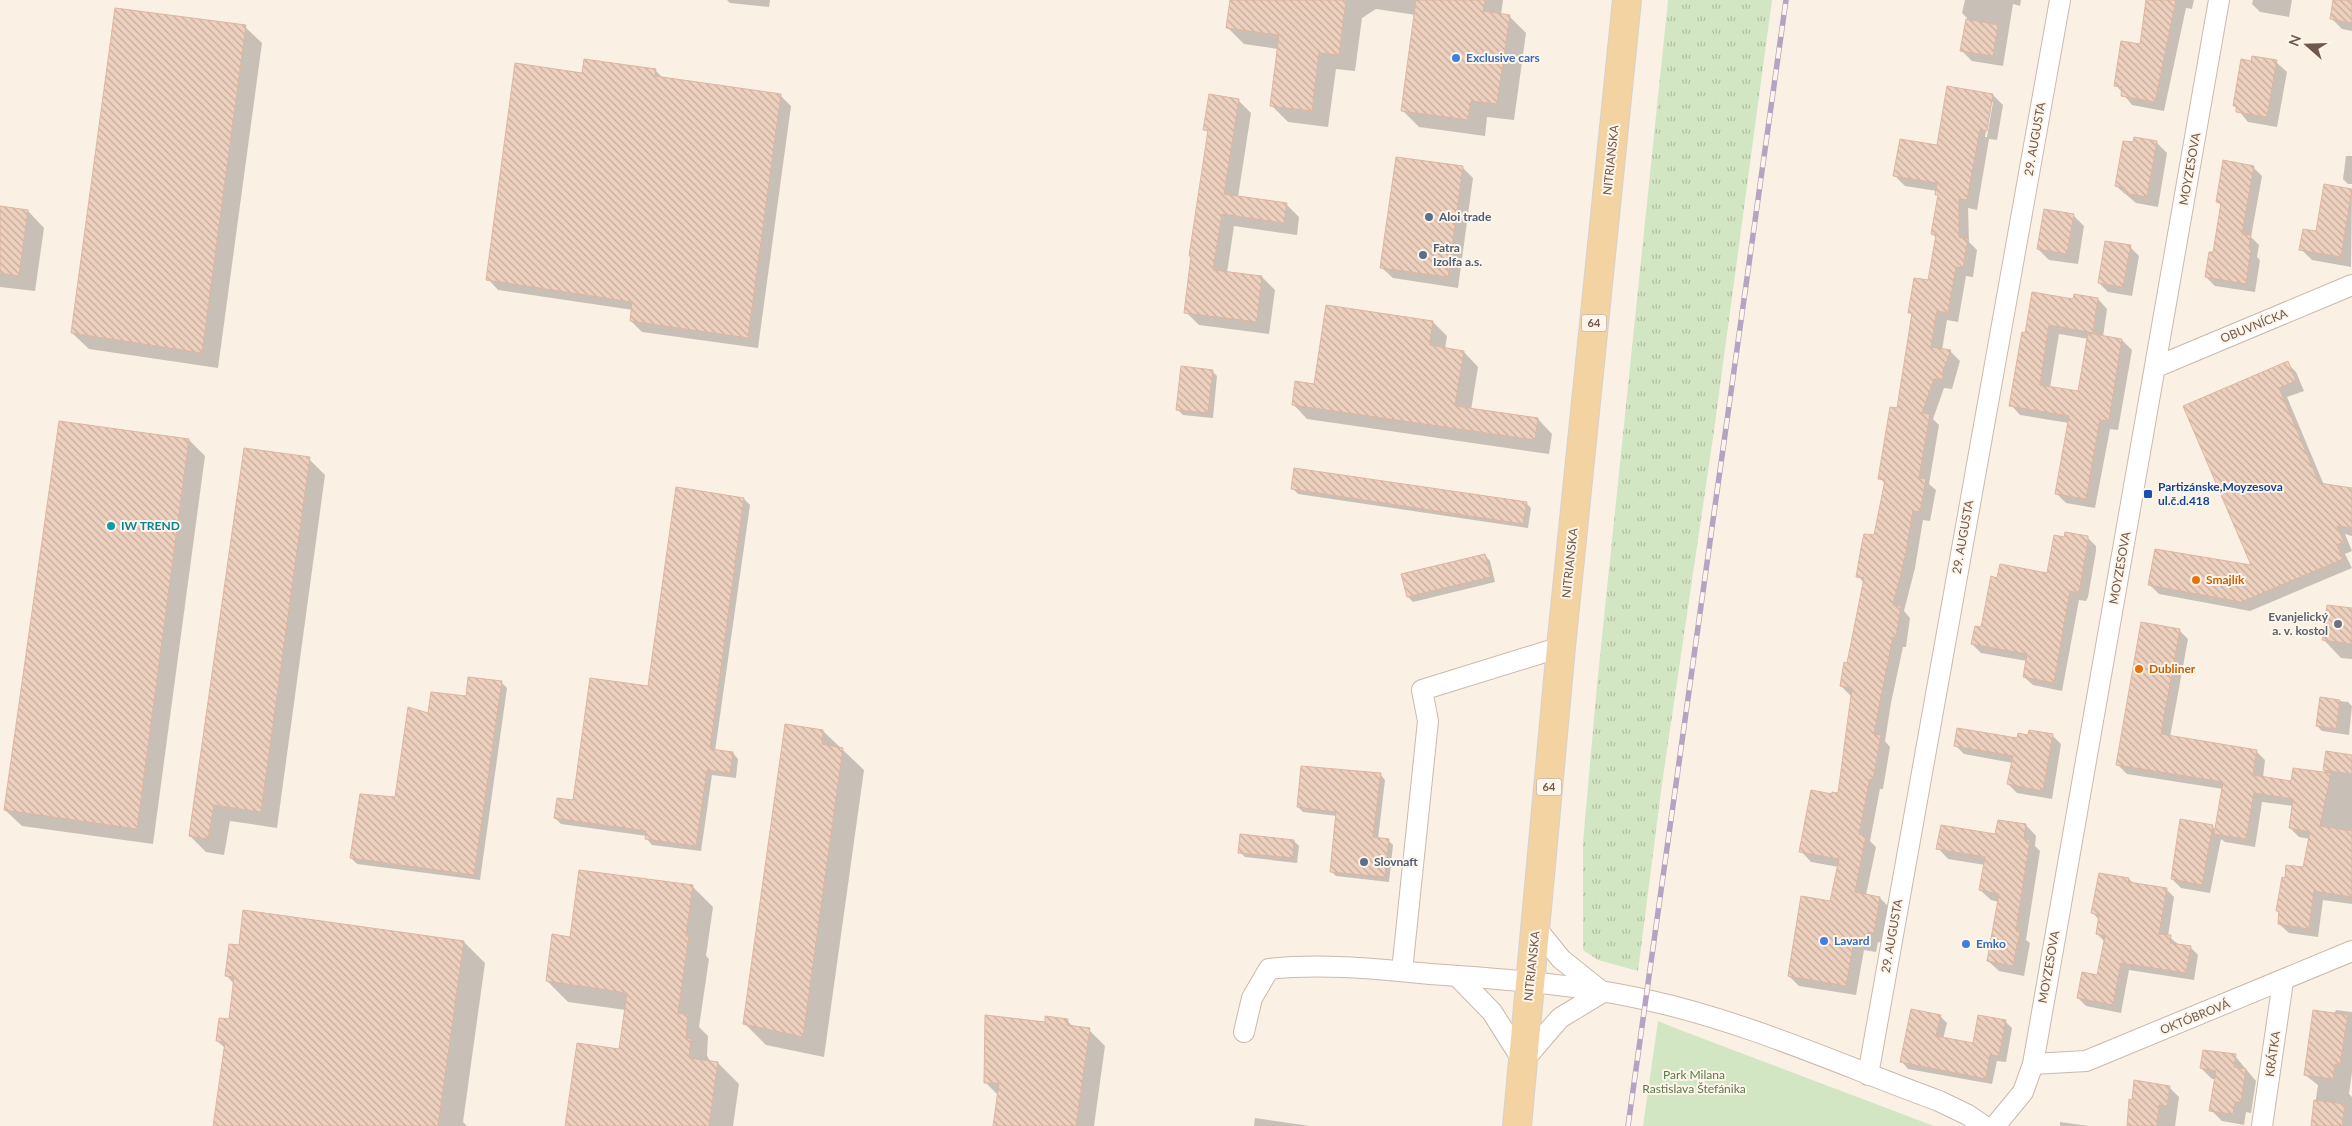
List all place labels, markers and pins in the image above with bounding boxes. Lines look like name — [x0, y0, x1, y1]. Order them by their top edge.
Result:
place label: Exclusive cars — [1466, 50, 1540, 65]
marker: Exclusive cars — [1450, 52, 1462, 64]
place label: Aloi trade — [1438, 209, 1492, 224]
marker: Aloi trade — [1423, 211, 1435, 223]
place label: Fatra Izolfa a.s. — [1433, 240, 1482, 269]
marker: Fatra Izolfa a.s. — [1417, 249, 1429, 261]
place label: Partizánske,Moyzesova ul.č.d.418 — [2158, 479, 2283, 508]
marker: Partizánske,Moyzesova ul.č.d.418 — [2142, 488, 2154, 500]
place label: IW TREND — [121, 518, 180, 533]
marker: IW TREND — [105, 520, 117, 532]
place label: Smajlík — [2206, 572, 2245, 587]
marker: Smajlík — [2190, 574, 2202, 586]
place label: Evanjelický a. v. kostol — [2268, 609, 2329, 638]
marker: Evanjelický a. v. kostol — [2332, 618, 2344, 630]
place label: Dubliner — [2149, 661, 2196, 676]
marker: Dubliner — [2133, 663, 2145, 675]
place label: Slovnaft — [1374, 854, 1418, 869]
marker: Slovnaft — [1358, 856, 1370, 868]
place label: Lavard — [1834, 933, 1870, 948]
marker: Lavard — [1818, 935, 1830, 947]
place label: Emko — [1976, 936, 2006, 951]
marker: Emko — [1960, 938, 1972, 950]

